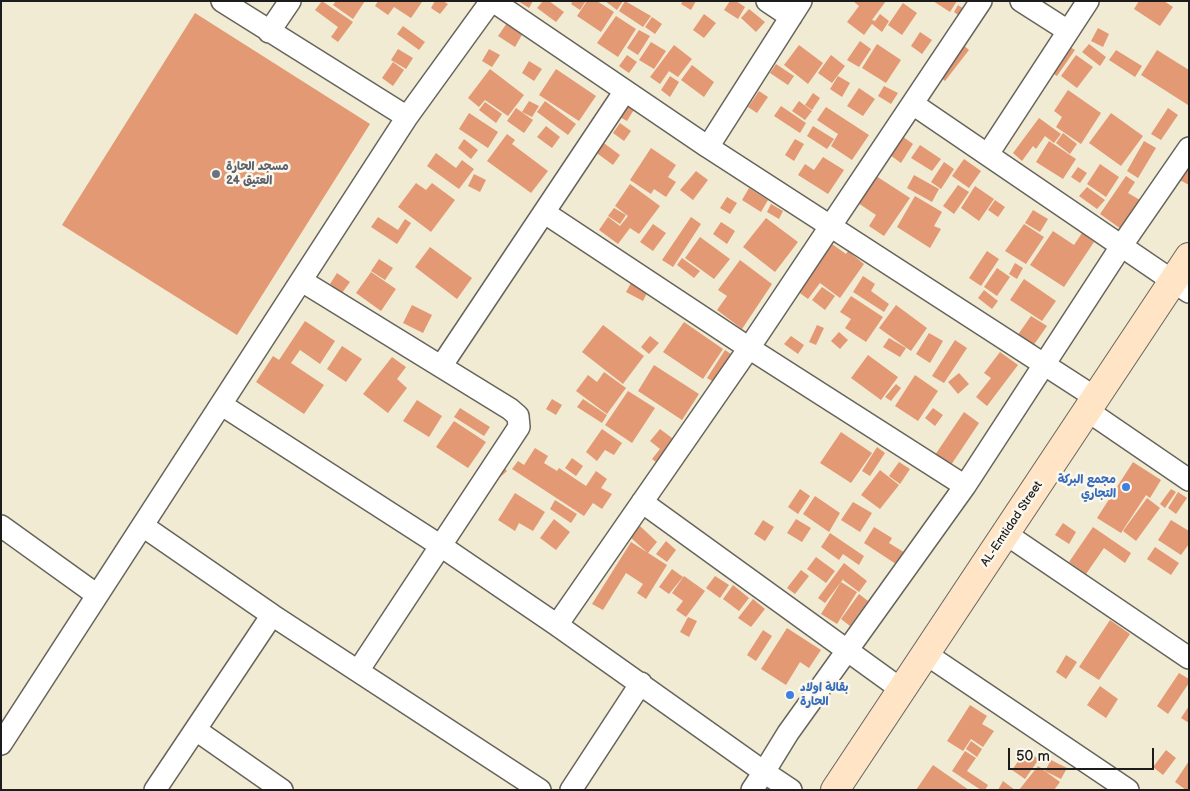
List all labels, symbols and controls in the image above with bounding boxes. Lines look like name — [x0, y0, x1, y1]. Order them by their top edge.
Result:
place label: مسجد الحارة 24 العتيق — [226, 160, 289, 188]
marker: مسجد الحارة 24 العتيق — [210, 168, 222, 180]
place label: مجمع البركة التجاري — [1058, 473, 1116, 501]
street label: AL-Emtidad Street — [978, 479, 1046, 569]
marker: مجمع البركة التجاري — [1120, 481, 1132, 493]
place label: بقالة اولاد الحارة — [800, 681, 849, 709]
marker: بقالة اولاد الحارة — [784, 689, 796, 701]
scale bar — [1010, 738, 1156, 770]
text: 50 m — [1016, 747, 1050, 766]

